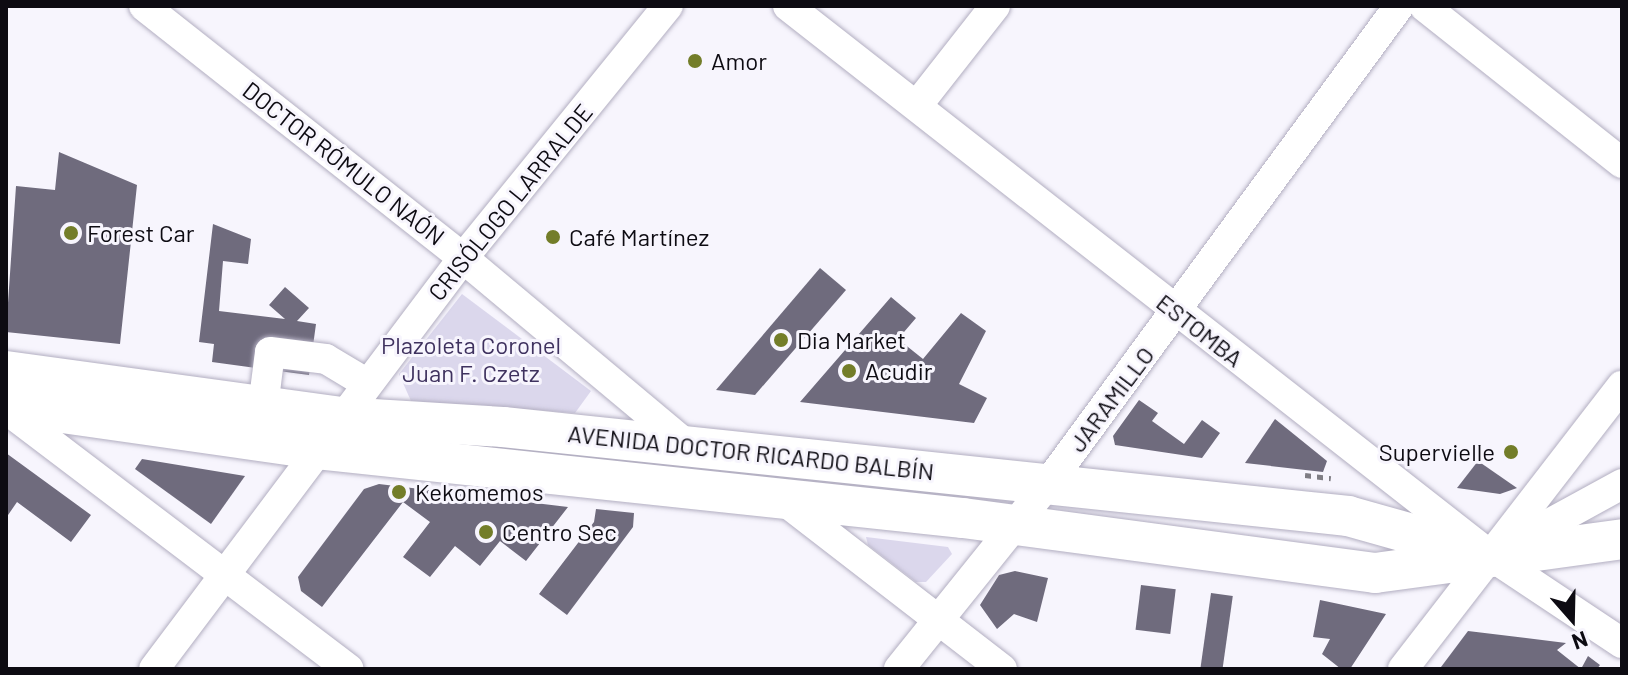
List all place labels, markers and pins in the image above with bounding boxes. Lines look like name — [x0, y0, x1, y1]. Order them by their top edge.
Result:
place label: Amor — [711, 47, 767, 75]
marker: Amor — [686, 52, 704, 70]
place label: Forest Car — [87, 219, 194, 247]
place label: Café Martínez — [569, 223, 709, 251]
marker: Forest Car — [62, 224, 80, 242]
marker: Café Martínez — [544, 228, 562, 246]
place label: Dia Market — [797, 326, 906, 354]
marker: Dia Market — [772, 331, 790, 349]
place label: Acudir — [865, 357, 933, 385]
marker: Acudir — [840, 362, 858, 380]
place label: Supervielle — [1379, 438, 1495, 466]
marker: Supervielle — [1502, 443, 1520, 461]
place label: Kekomemos — [415, 478, 544, 506]
marker: Kekomemos — [390, 483, 408, 501]
place label: Centro Sec — [502, 518, 617, 546]
marker: Centro Sec — [477, 523, 495, 541]

